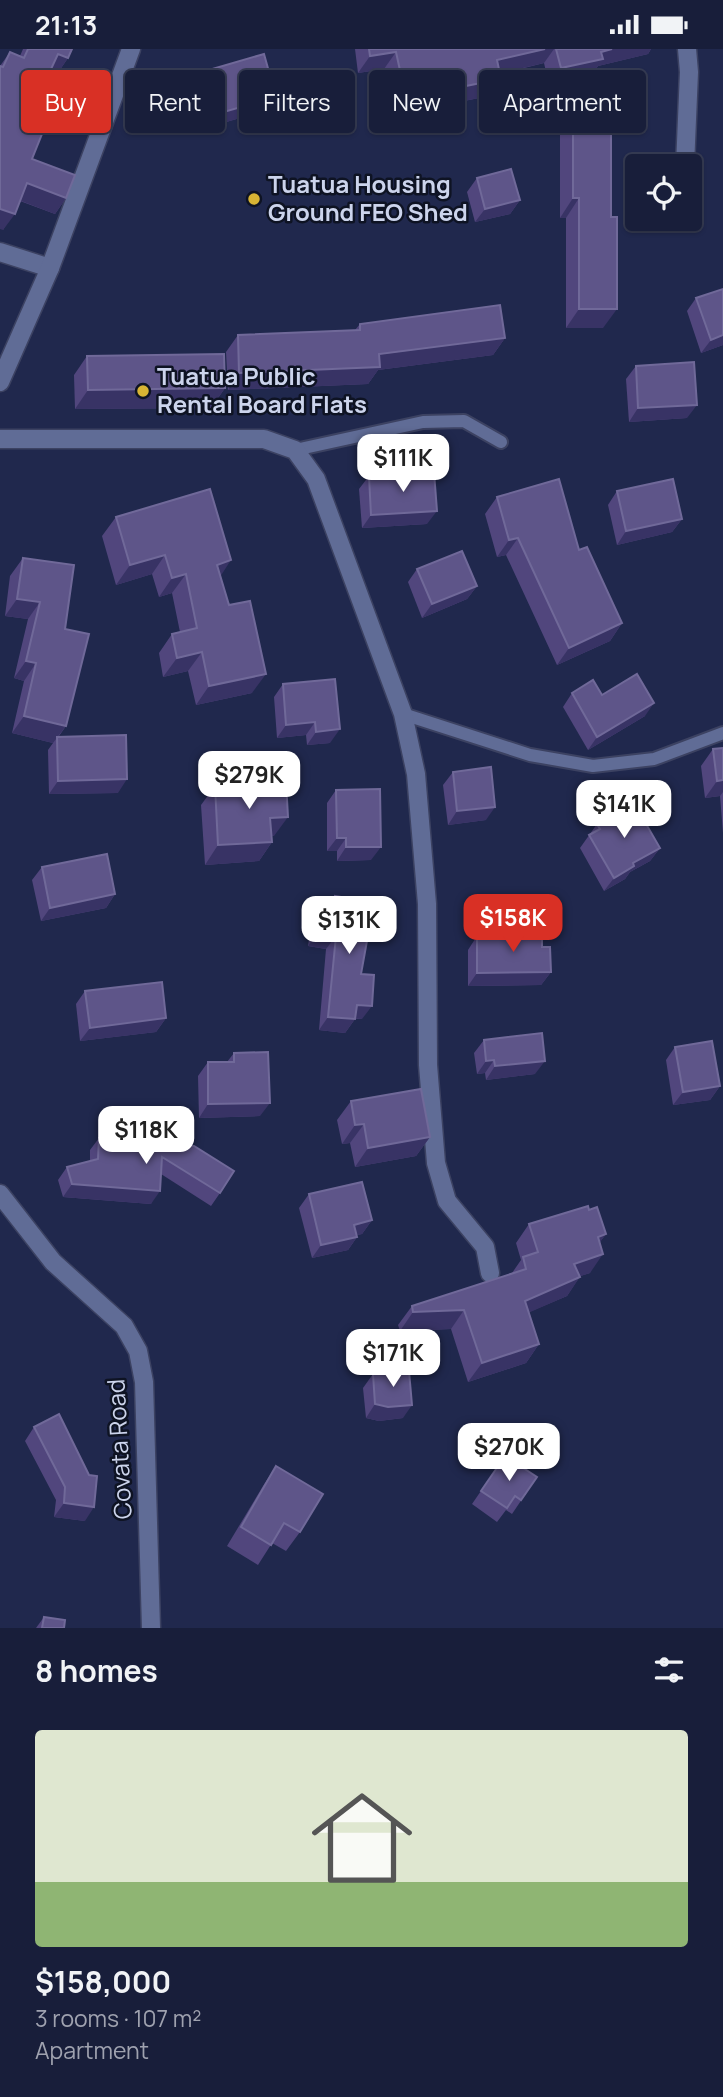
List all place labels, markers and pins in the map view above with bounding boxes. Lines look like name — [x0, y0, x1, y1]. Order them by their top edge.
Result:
place label: Tuatua Housing Ground FEO Shed — [268, 167, 468, 228]
marker: Tuatua Housing Ground FEO Shed — [246, 191, 262, 207]
place label: Tuatua Public Rental Board Flats — [157, 359, 367, 420]
marker: Tuatua Public Rental Board Flats — [135, 383, 151, 399]
pin: $111K — [354, 435, 452, 494]
pin: $279K — [200, 751, 298, 811]
pin: $141K — [575, 781, 673, 840]
pin: $158K — [464, 895, 562, 954]
pin: $131K — [300, 897, 398, 956]
pin: $118K — [97, 1107, 195, 1166]
pin: $171K — [344, 1329, 442, 1389]
pin: $270K — [460, 1423, 558, 1483]

